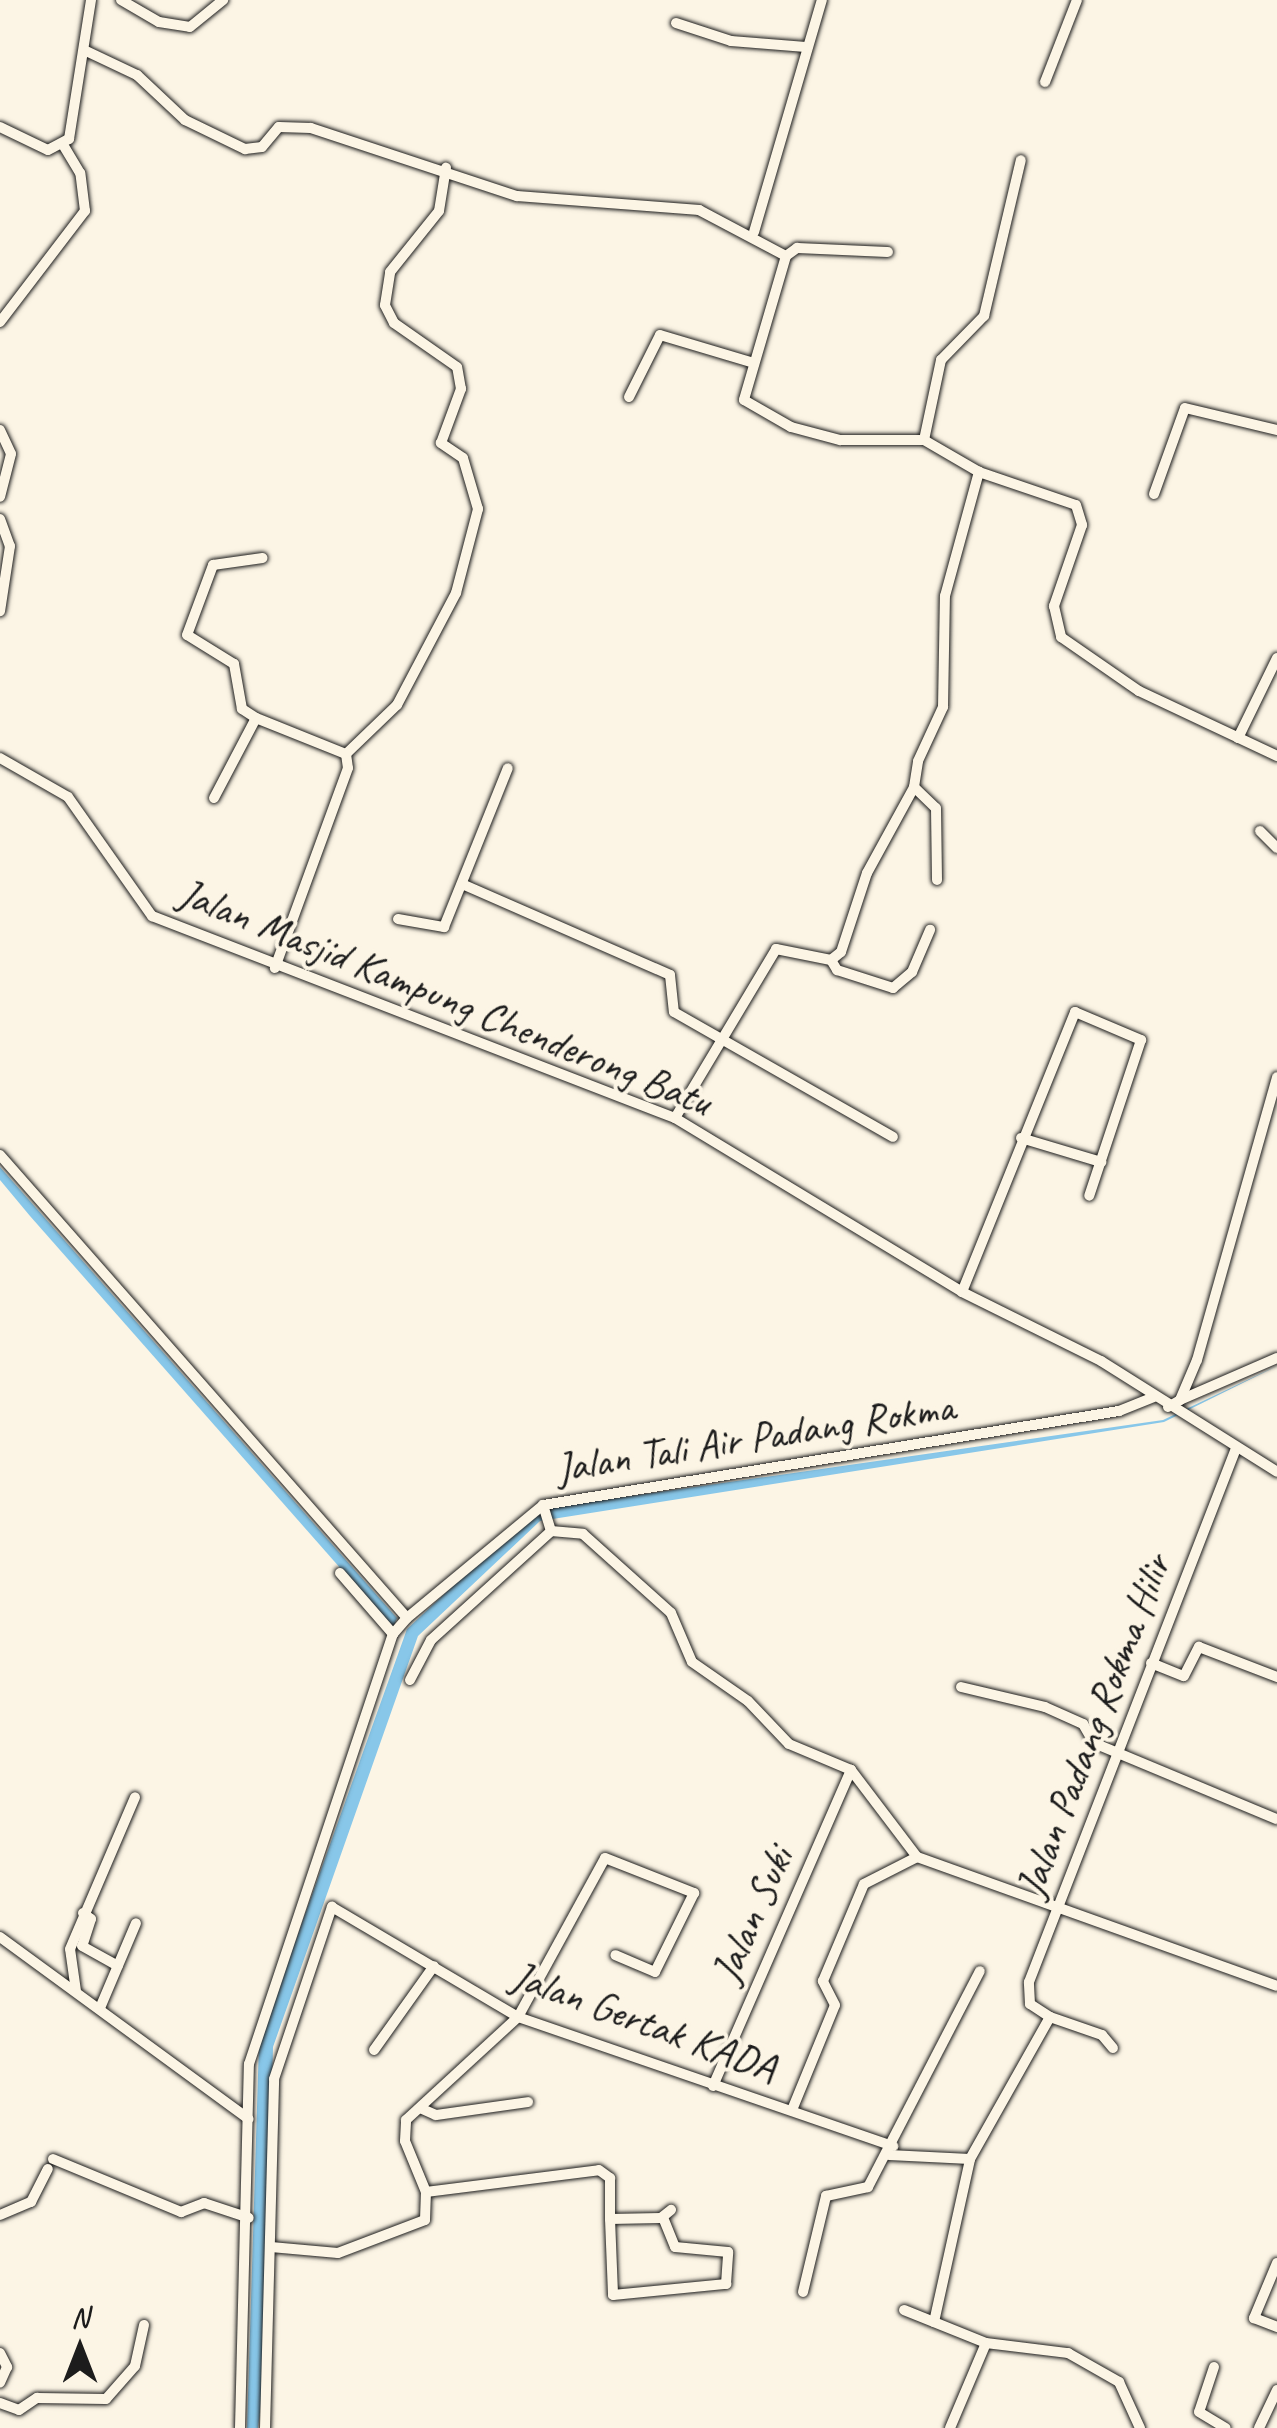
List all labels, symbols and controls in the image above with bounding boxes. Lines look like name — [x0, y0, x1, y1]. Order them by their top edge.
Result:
street label: Jalan Masjid Kampung Chenderong Batu — [170, 868, 720, 1128]
street label: Jalan Tali Air Padang Rokma — [551, 1381, 959, 1495]
street label: Jalan Padang Rokma Hilir — [1005, 1547, 1183, 1905]
street label: Jalan Suki — [701, 1840, 805, 1990]
street label: Jalan Gertak KADA — [506, 1951, 782, 2093]
north arrow — [30, 2298, 130, 2398]
text: N — [71, 2300, 89, 2335]

